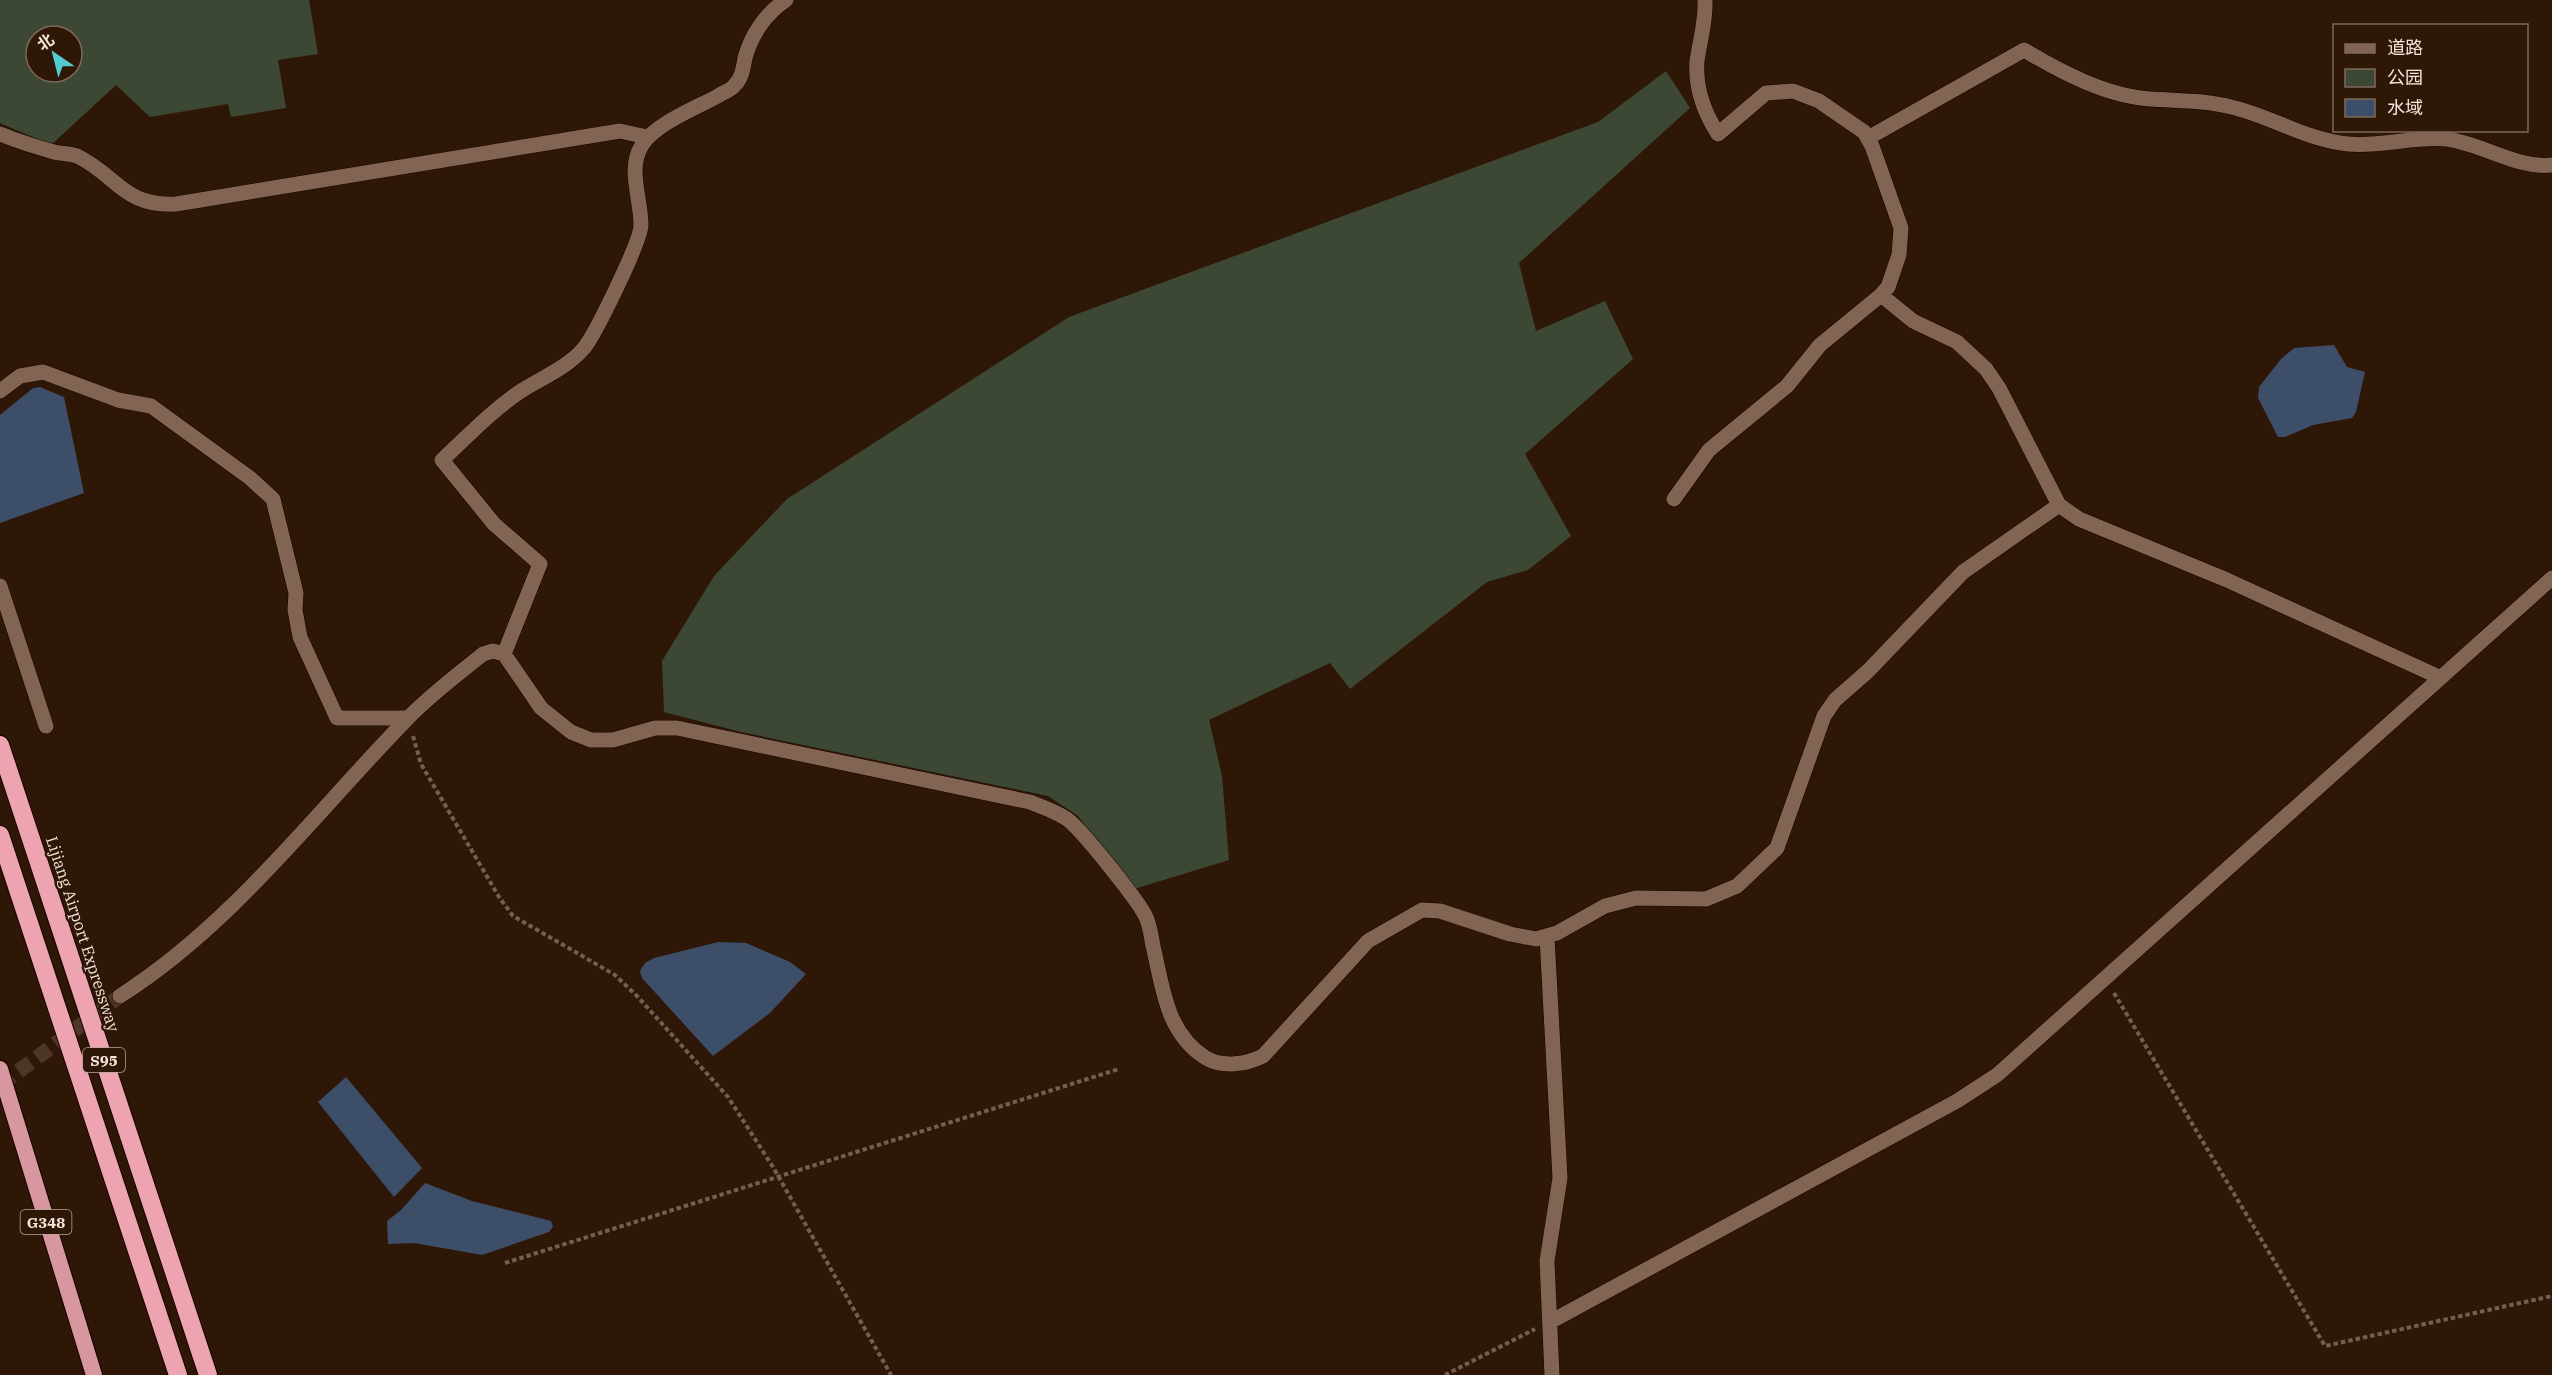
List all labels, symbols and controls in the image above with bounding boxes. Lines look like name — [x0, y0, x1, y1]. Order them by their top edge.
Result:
north arrow — [24, 24, 84, 84]
legend — [2333, 24, 2528, 132]
text: 北 — [33, 29, 58, 54]
text: 道路 — [2387, 36, 2423, 59]
text: 公园 — [2387, 66, 2423, 89]
text: 水域 — [2387, 96, 2423, 119]
street label: Lijiang Airport Expressway — [42, 834, 124, 1035]
road number: S95 — [83, 1048, 125, 1072]
road number: G348 — [20, 1210, 72, 1234]

